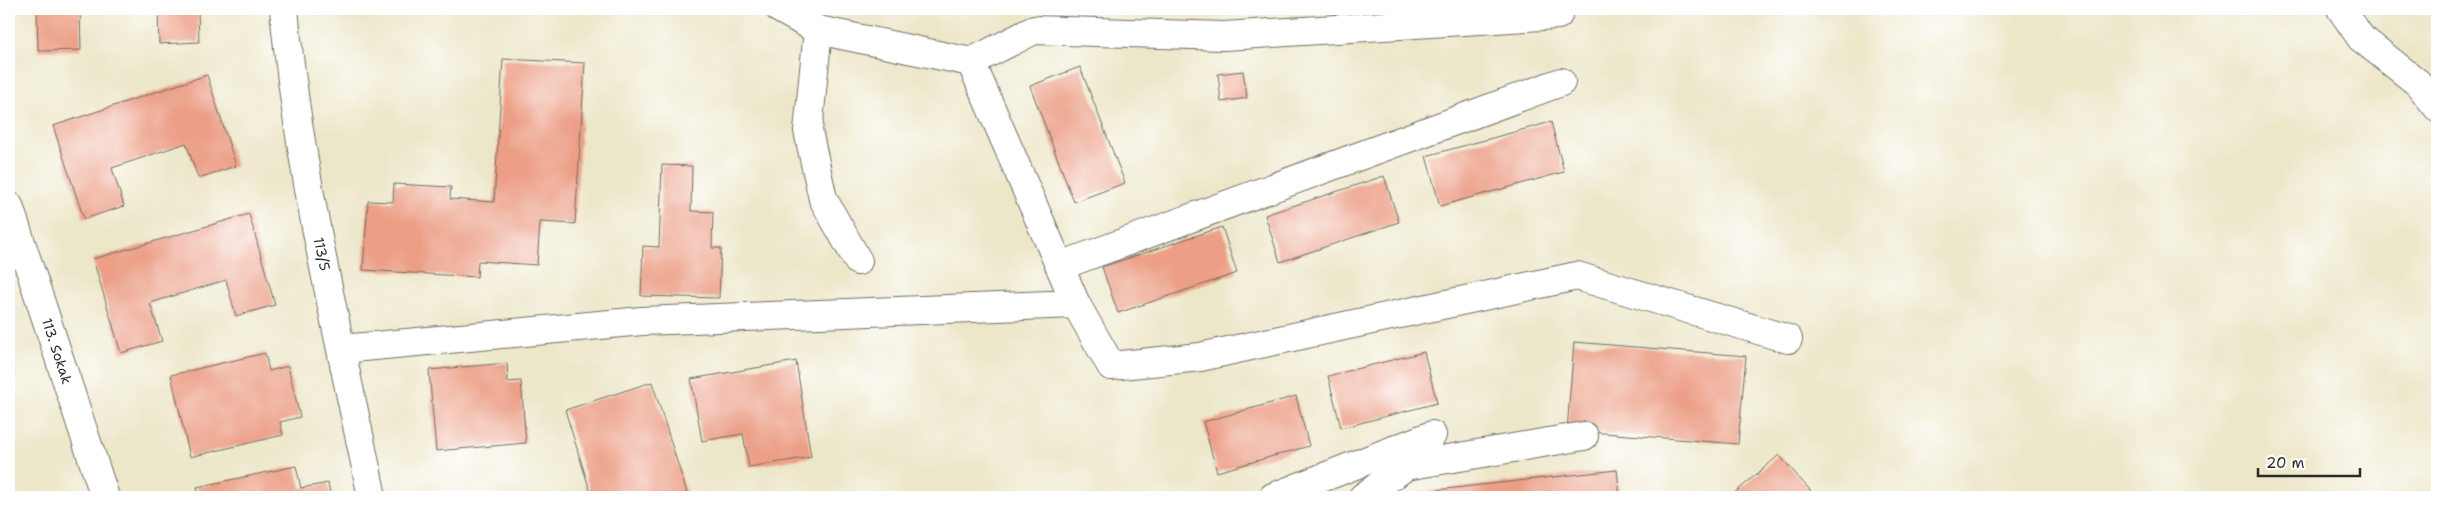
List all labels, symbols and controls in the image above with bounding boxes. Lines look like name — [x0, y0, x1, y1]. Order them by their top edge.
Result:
street label: 113/5 — [310, 236, 334, 272]
street label: 113. Sokak — [38, 316, 76, 386]
scale bar — [2258, 446, 2361, 478]
text: 20 m — [2266, 453, 2305, 473]

